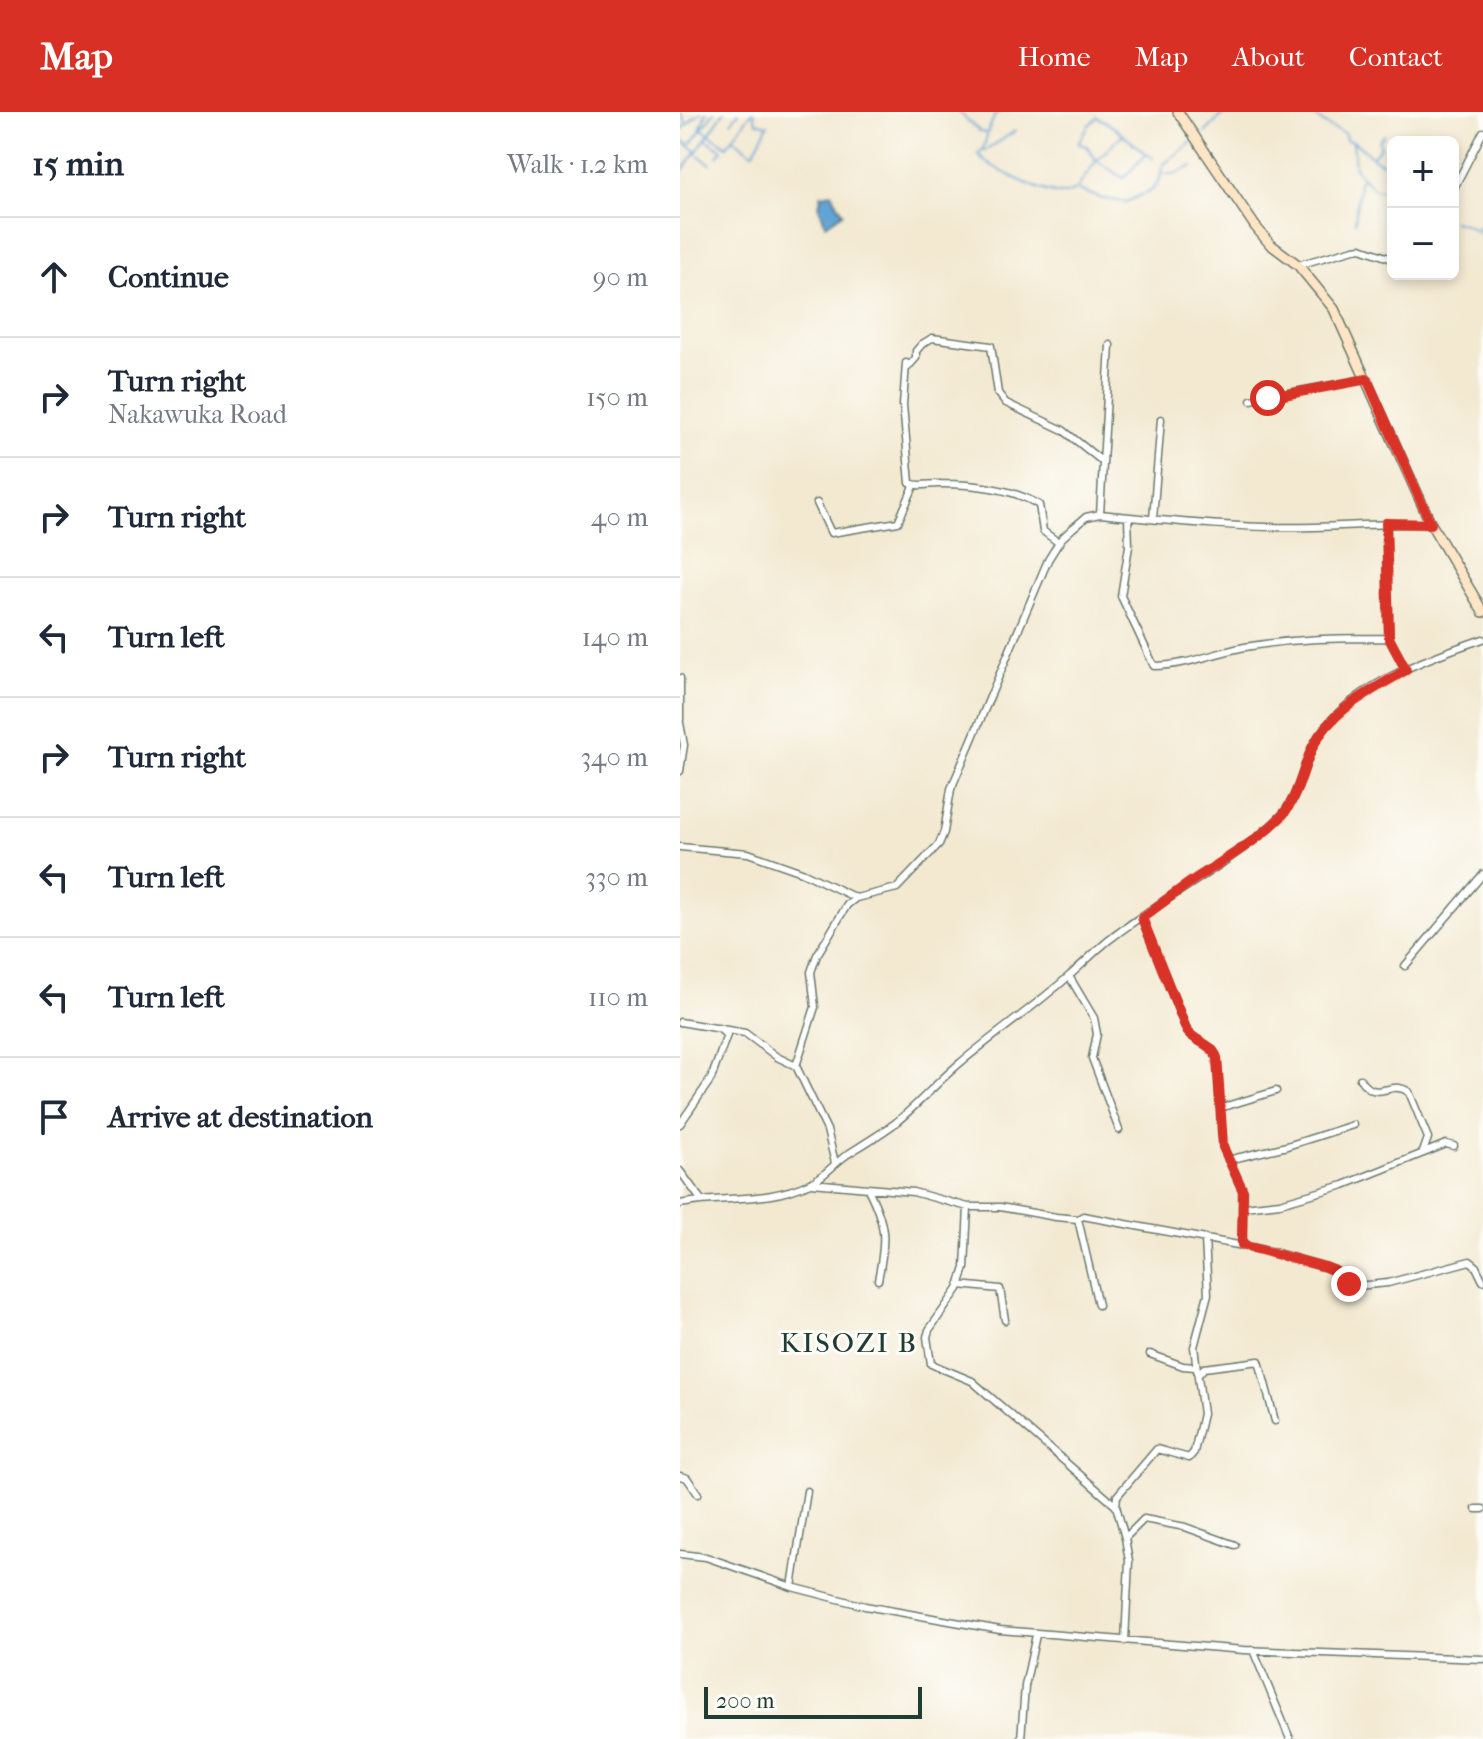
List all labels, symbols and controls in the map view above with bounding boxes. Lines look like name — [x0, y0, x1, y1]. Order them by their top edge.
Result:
text: Map — [40, 34, 113, 79]
text: Home — [1018, 40, 1091, 73]
text: Map — [1135, 40, 1188, 73]
text: About — [1232, 40, 1305, 73]
text: Contact — [1349, 40, 1443, 73]
map controls — [1387, 136, 1459, 280]
button: + — [1387, 136, 1459, 208]
text: 15 min — [32, 144, 124, 184]
text: Walk · 1.2 km — [507, 149, 648, 180]
button: − — [1387, 208, 1459, 280]
icon: ahead — [32, 255, 76, 299]
text: Continue — [108, 260, 229, 295]
text: 90 m — [593, 262, 648, 293]
text: Turn right — [108, 364, 246, 399]
icon: right — [32, 375, 76, 419]
route start — [1250, 380, 1286, 416]
text: 150 m — [586, 382, 648, 413]
text: Nakawuka Road — [108, 399, 287, 430]
icon: right — [32, 495, 76, 539]
text: Turn right — [108, 500, 246, 535]
text: 40 m — [591, 502, 648, 533]
icon: left — [32, 615, 76, 659]
text: Turn left — [108, 620, 225, 655]
text: 140 m — [582, 622, 648, 653]
icon: right — [32, 735, 76, 779]
text: Turn right — [108, 740, 246, 775]
text: 340 m — [580, 742, 648, 773]
icon: left — [32, 855, 76, 899]
text: Turn left — [108, 860, 225, 895]
text: 330 m — [585, 862, 648, 893]
icon: left — [32, 975, 76, 1019]
text: Turn left — [108, 980, 225, 1015]
text: 110 m — [588, 982, 648, 1013]
icon: arrive — [32, 1095, 76, 1139]
text: Arrive at destination — [108, 1100, 373, 1135]
route end — [1331, 1266, 1367, 1302]
district label: KISOZI B — [780, 1326, 918, 1359]
scale bar — [704, 1683, 922, 1719]
text: 200 m — [716, 1688, 775, 1714]

